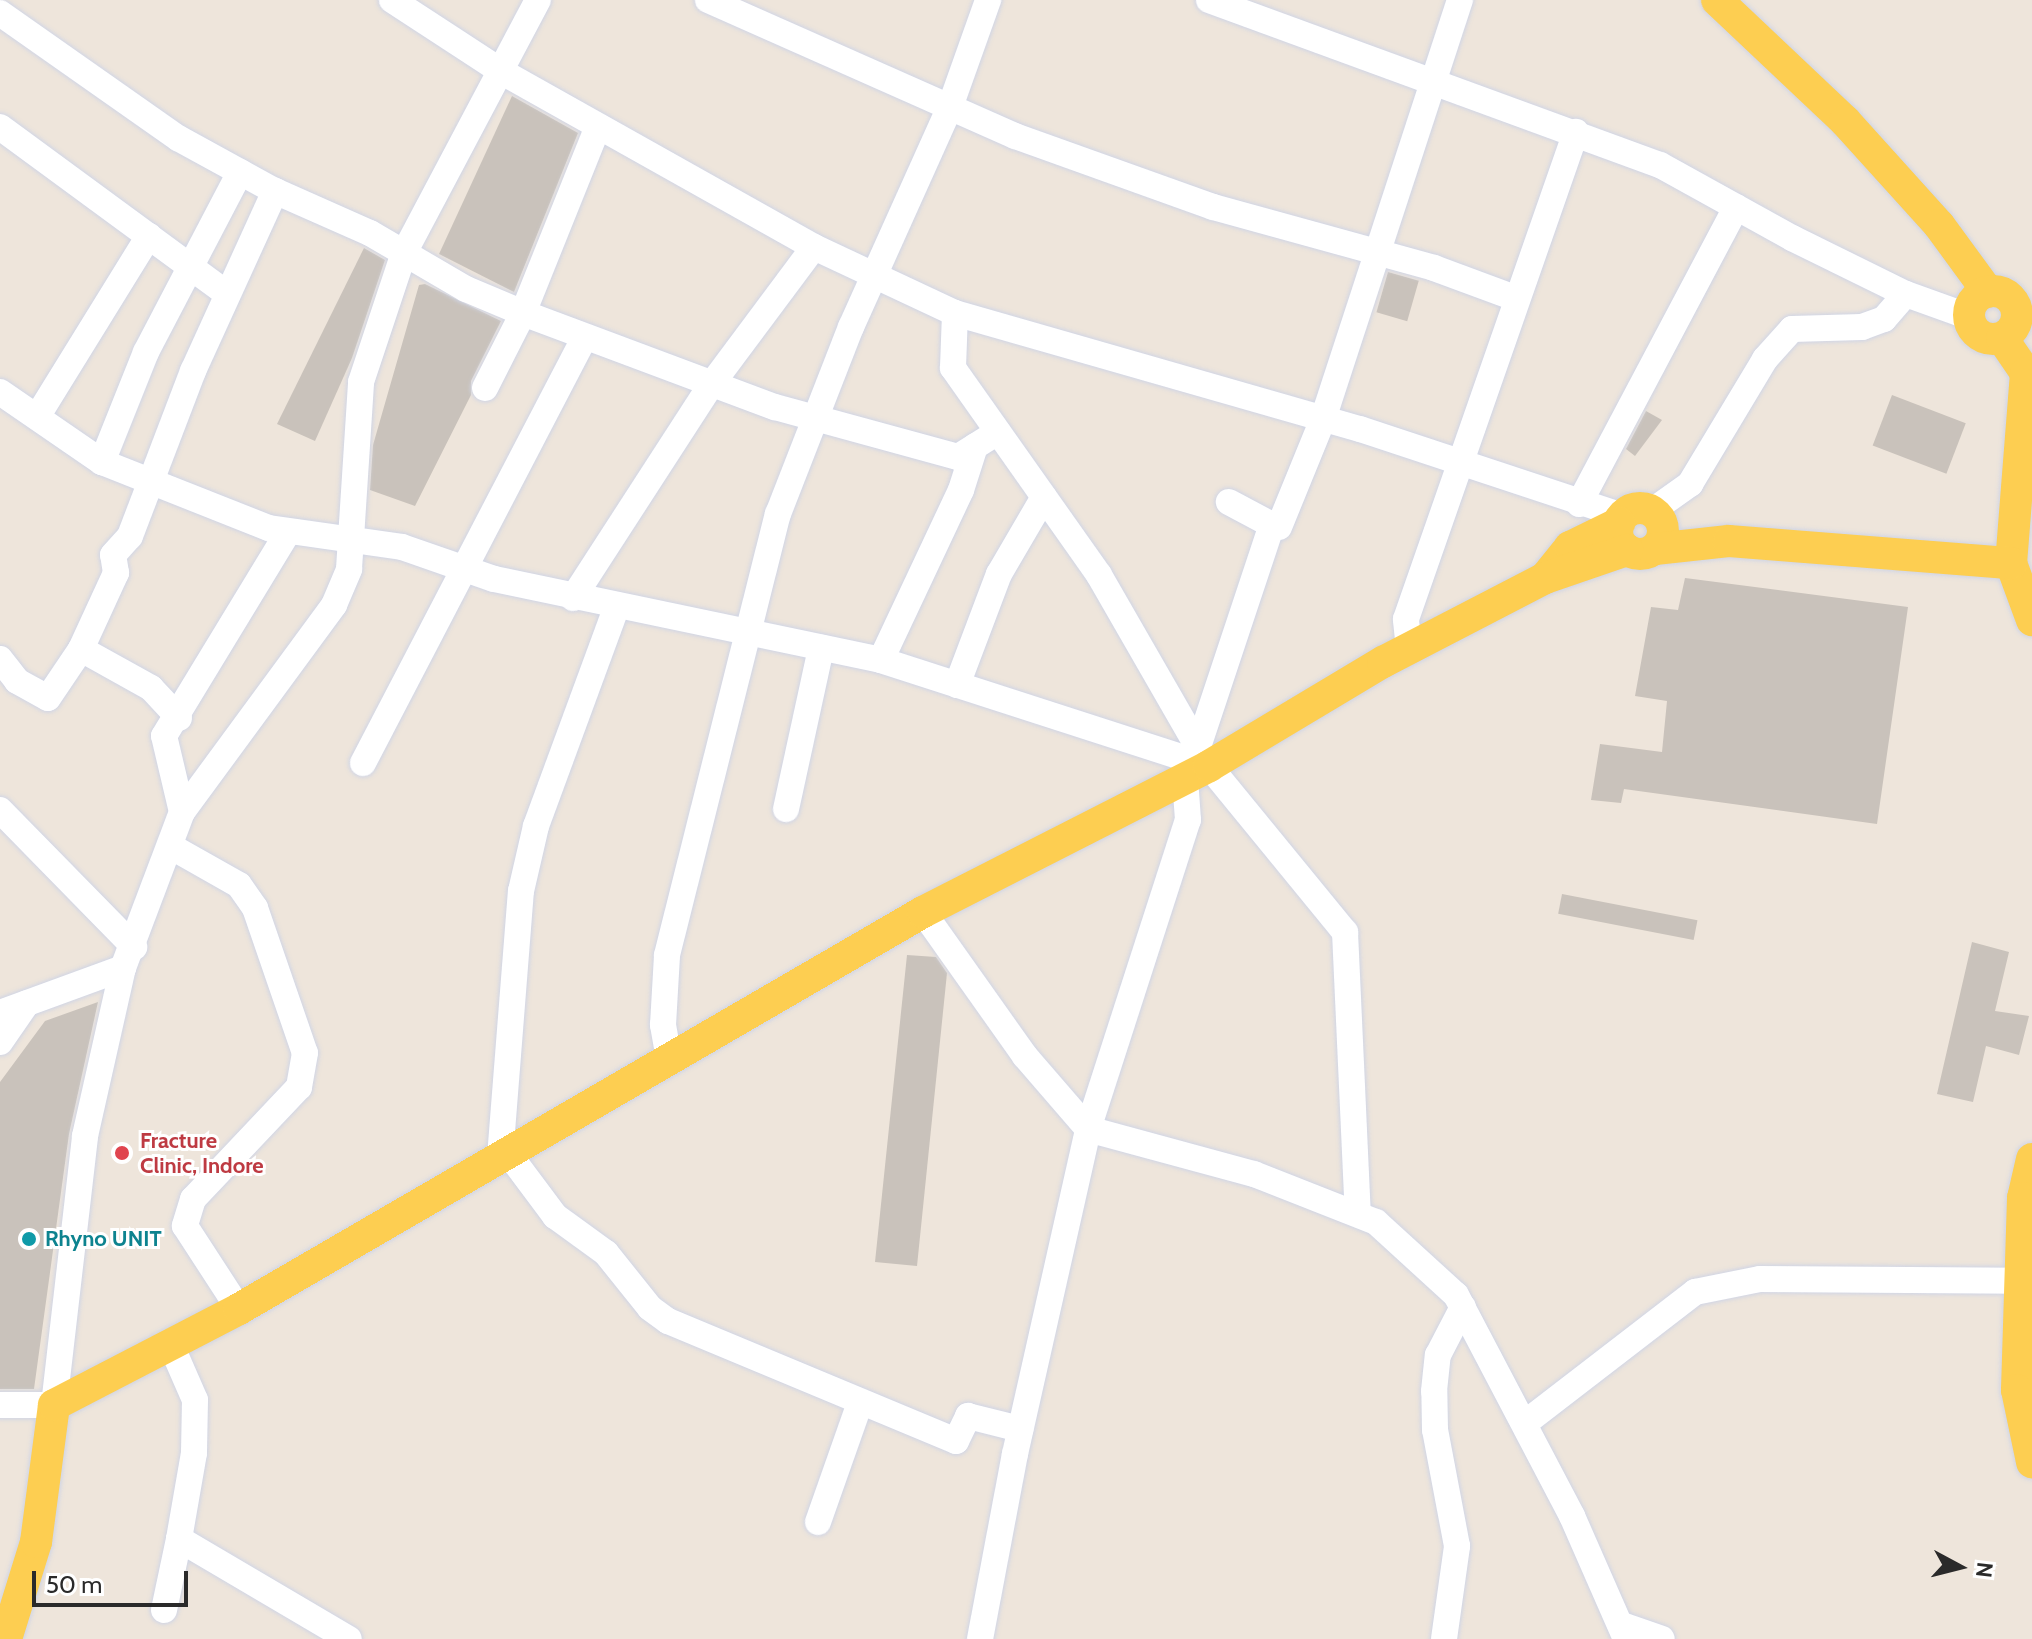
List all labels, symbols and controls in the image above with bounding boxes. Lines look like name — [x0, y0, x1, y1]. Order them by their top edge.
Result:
place label: Fracture Clinic, Indore — [140, 1127, 264, 1178]
marker: Fracture Clinic, Indore — [111, 1142, 133, 1164]
place label: Rhyno UNIT — [45, 1226, 162, 1252]
marker: Rhyno UNIT — [20, 1230, 38, 1248]
north arrow — [1920, 1527, 2000, 1607]
scale bar — [36, 1555, 192, 1605]
text: N — [1970, 1561, 1999, 1579]
text: 50 m — [46, 1570, 102, 1599]

